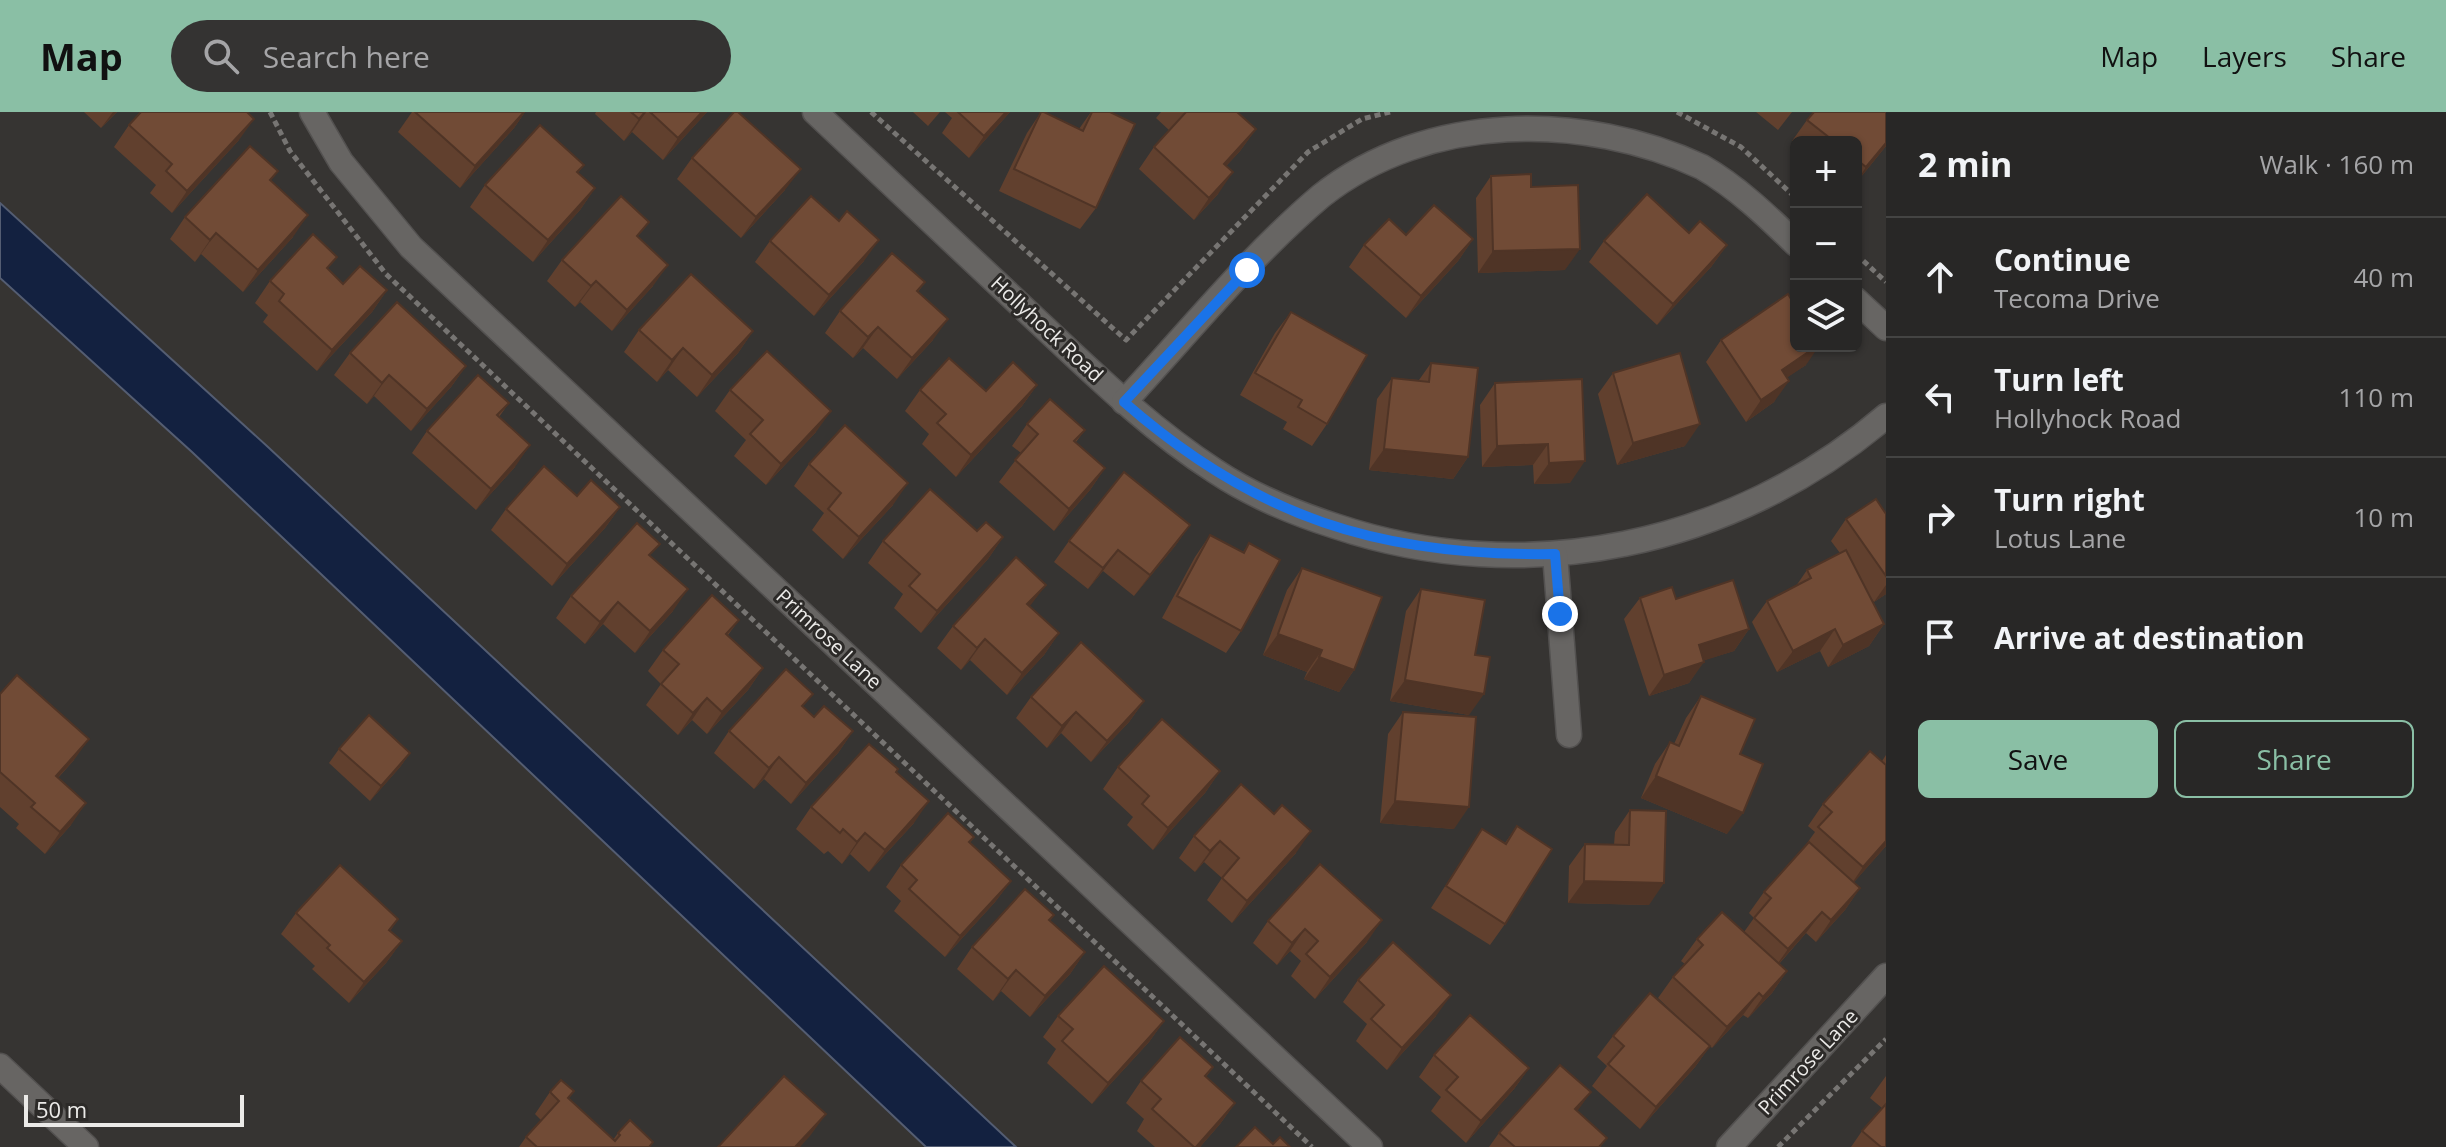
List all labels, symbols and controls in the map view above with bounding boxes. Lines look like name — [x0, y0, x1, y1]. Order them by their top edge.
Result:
search box — [171, 20, 731, 92]
text: Map — [40, 30, 123, 82]
icon: search — [199, 34, 243, 78]
text: Search here — [263, 36, 430, 77]
text: Map — [2100, 37, 2158, 75]
text: Layers — [2202, 37, 2287, 75]
text: Share — [2331, 37, 2406, 75]
map controls — [1790, 136, 1862, 352]
button: + — [1790, 136, 1862, 208]
text: 2 min — [1918, 141, 2012, 187]
text: Walk · 160 m — [2260, 146, 2414, 182]
button: − — [1790, 208, 1862, 280]
text: Continue — [1994, 239, 2131, 280]
route start — [1229, 252, 1265, 288]
icon: ahead — [1918, 255, 1962, 299]
text: 40 m — [2353, 259, 2414, 295]
street label: Hollyhock Road — [985, 270, 1109, 388]
button: layers — [1790, 280, 1862, 352]
text: Tecoma Drive — [1994, 280, 2160, 316]
text: Turn left — [1994, 359, 2124, 400]
icon: left — [1918, 375, 1962, 419]
text: 110 m — [2339, 379, 2414, 415]
text: Hollyhock Road — [1994, 400, 2181, 436]
text: Turn right — [1994, 479, 2145, 520]
icon: right — [1918, 495, 1962, 539]
text: 10 m — [2353, 499, 2414, 535]
text: Lotus Lane — [1994, 520, 2126, 556]
street label: Primrose Lane — [771, 583, 888, 695]
route end — [1542, 596, 1578, 632]
icon: arrive — [1918, 615, 1962, 659]
text: Arrive at destination — [1994, 617, 2305, 658]
button: Save — [1918, 720, 2158, 798]
button: Share — [2174, 720, 2414, 798]
street label: Primrose Lane — [1752, 1003, 1864, 1120]
scale bar — [24, 1091, 244, 1127]
text: 50 m — [36, 1094, 87, 1124]

